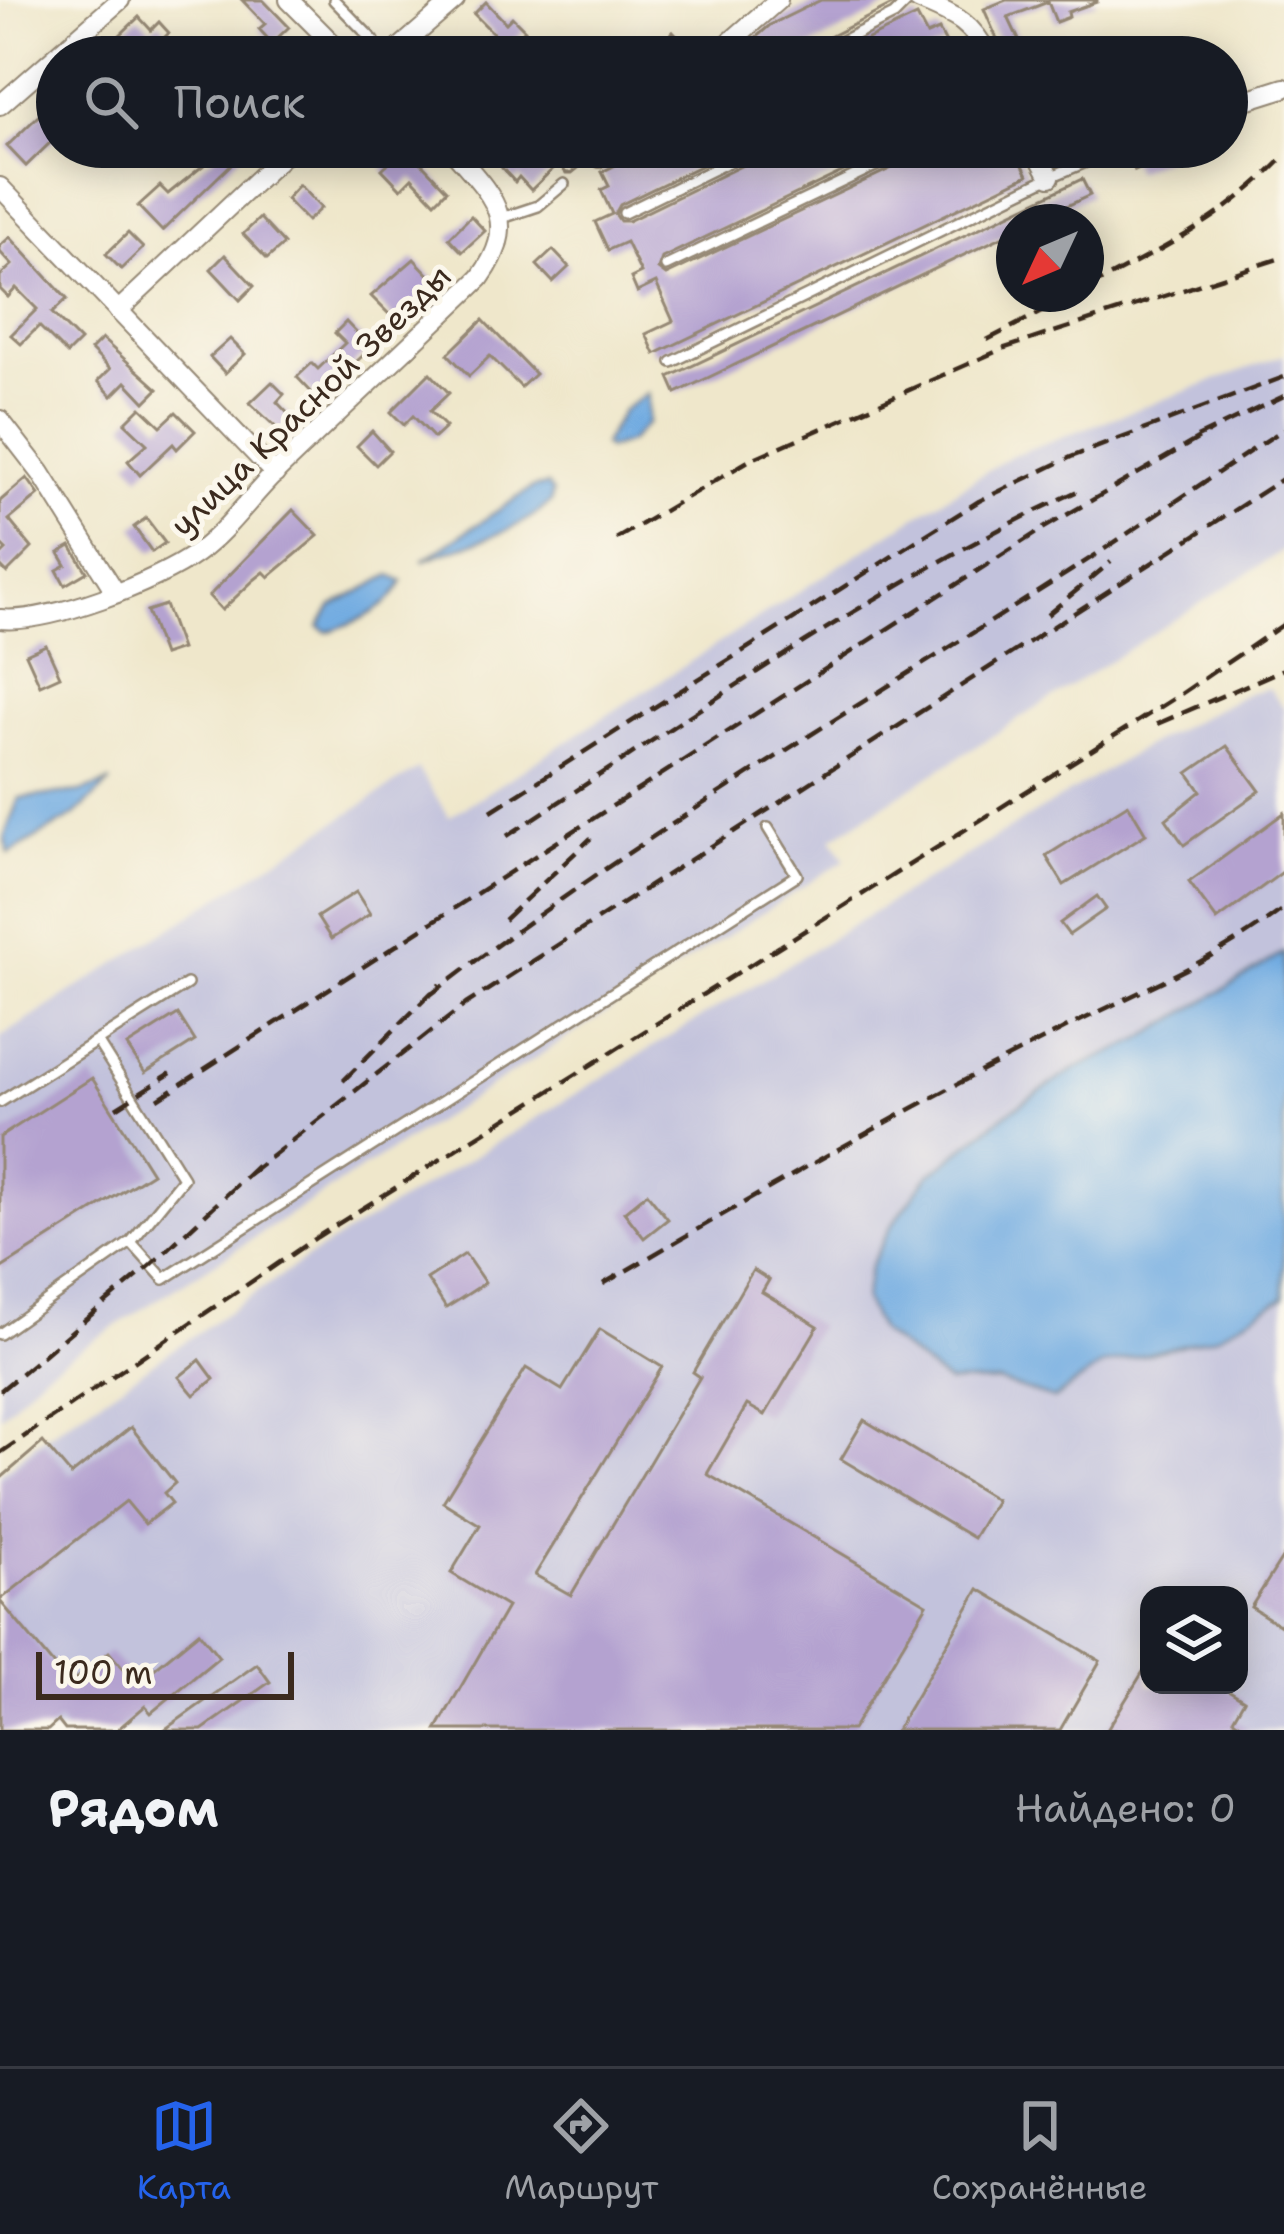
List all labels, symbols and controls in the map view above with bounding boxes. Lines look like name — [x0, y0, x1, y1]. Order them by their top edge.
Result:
search box — [36, 36, 1248, 168]
icon: search — [78, 69, 144, 135]
text: Поиск — [174, 72, 305, 132]
north arrow — [996, 204, 1104, 312]
street label: улица Красной Звезды — [160, 254, 461, 547]
map controls — [1140, 1586, 1248, 1694]
button: layers — [1140, 1586, 1248, 1694]
scale bar — [36, 1646, 294, 1699]
text: 100 m — [54, 1650, 153, 1695]
text: Рядом — [48, 1774, 219, 1842]
text: Найдено: 0 — [1015, 1782, 1236, 1834]
tab: Карта — [137, 2093, 231, 2210]
tab: Маршрут — [504, 2093, 658, 2210]
tab: Сохранённые — [932, 2093, 1147, 2210]

